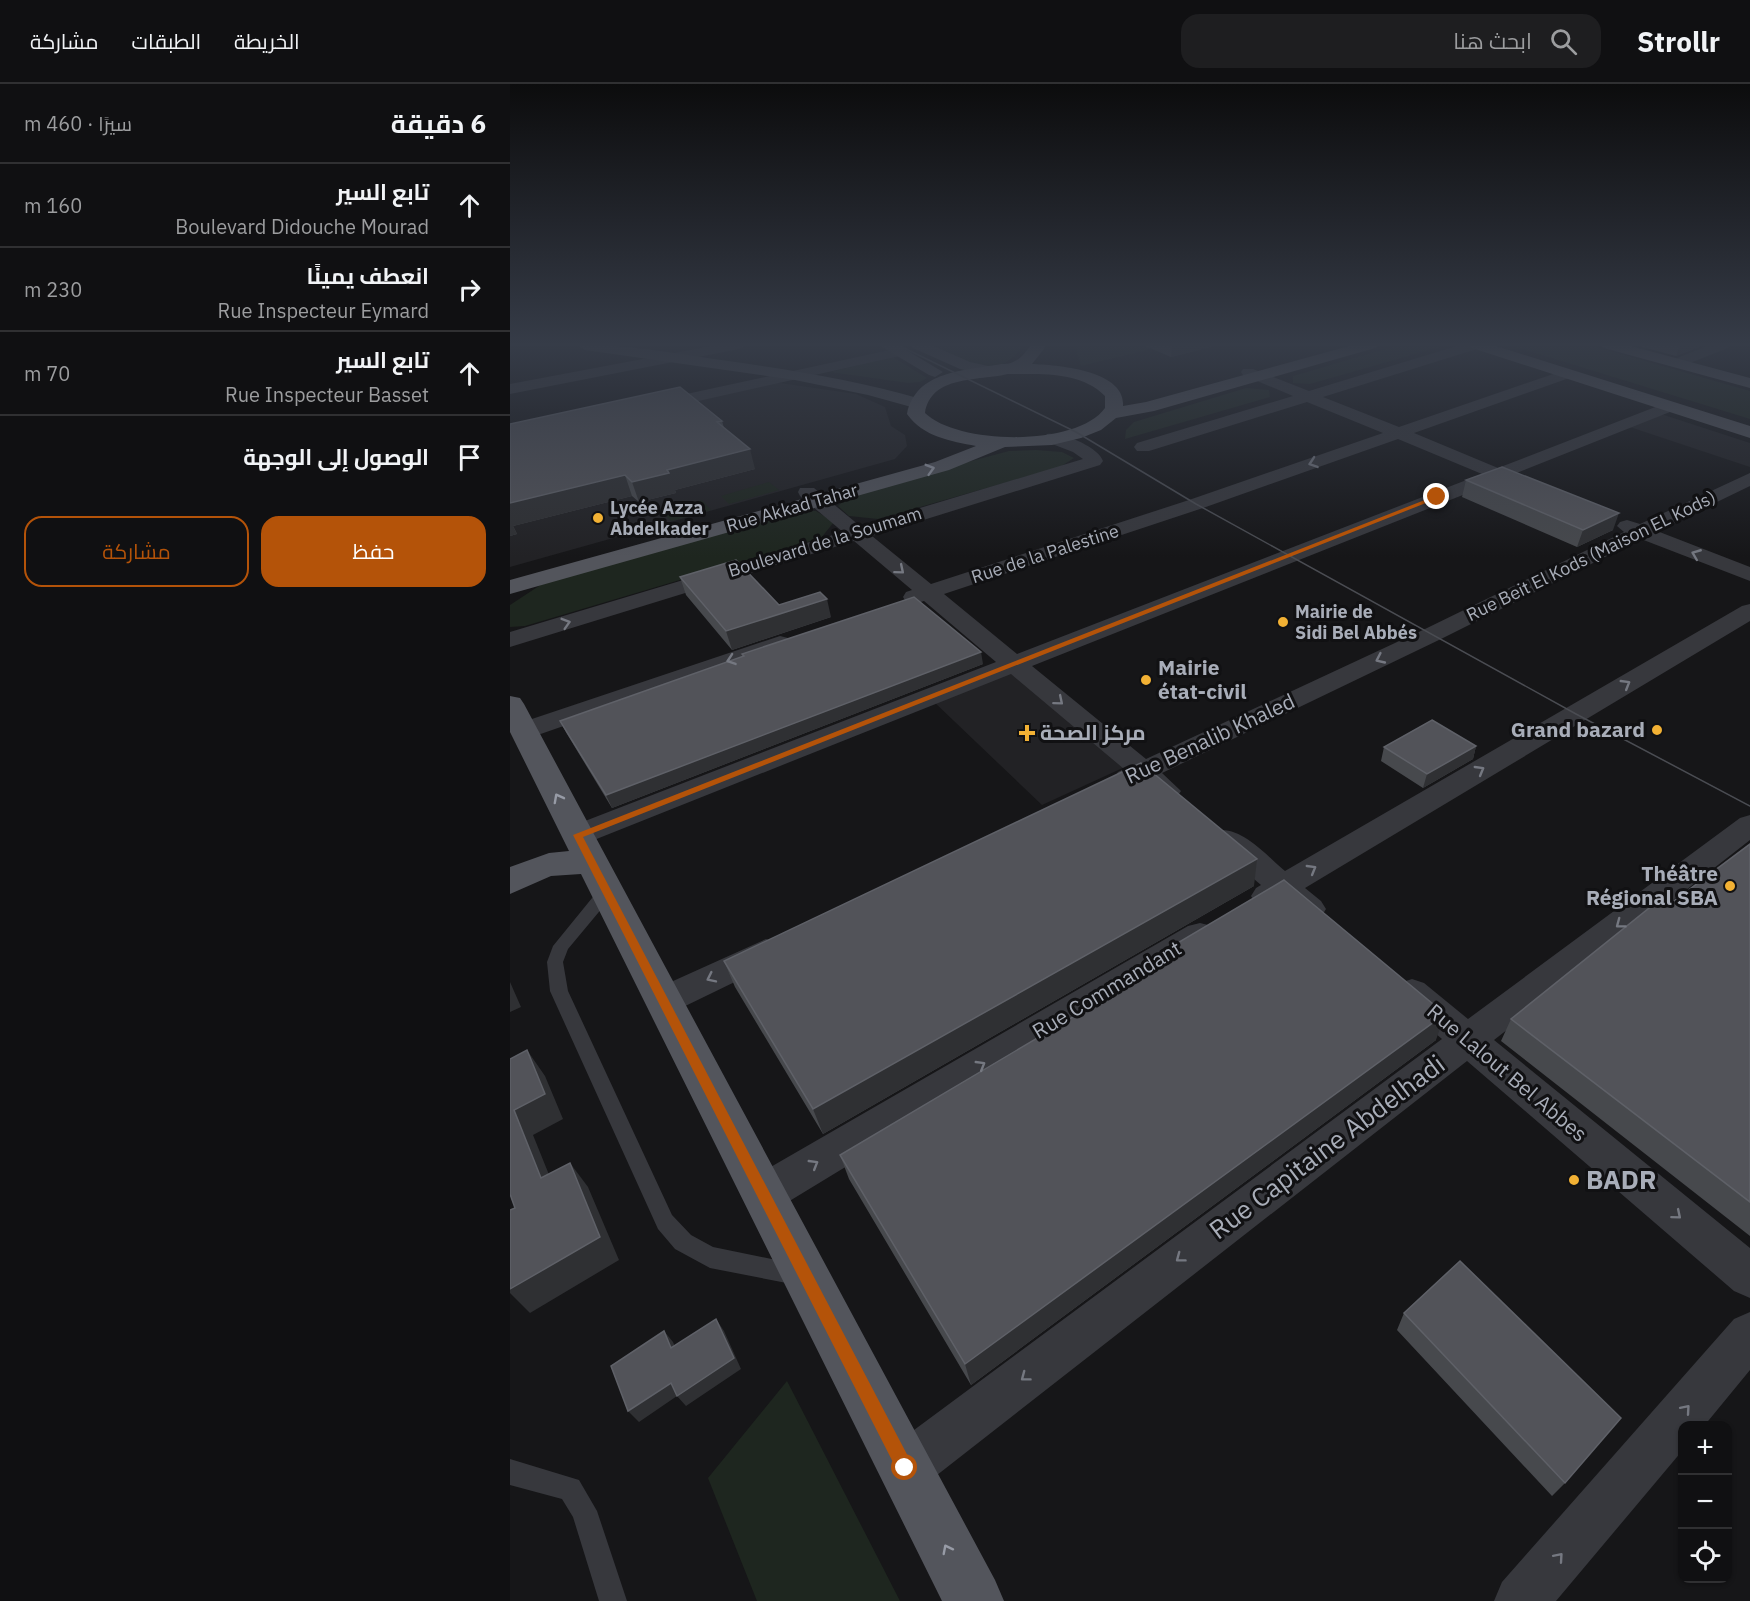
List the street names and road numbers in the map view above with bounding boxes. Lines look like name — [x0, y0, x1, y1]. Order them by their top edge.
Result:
street label: Rue Akkad Tahar — [723, 478, 861, 537]
street label: Rue Beit El Kods (Maison EL Kods) — [1462, 485, 1719, 626]
street label: Boulevard de la Soumam — [725, 501, 924, 582]
street label: Rue de la Palestine — [968, 519, 1122, 588]
street label: Rue Benalib Khaled — [1120, 686, 1299, 790]
street label: Rue Commandant — [1027, 934, 1186, 1045]
street label: Rue Lalout Bel Abbes — [1422, 997, 1594, 1147]
street label: Rue Capitaine Abdelhadi — [1202, 1046, 1451, 1246]

